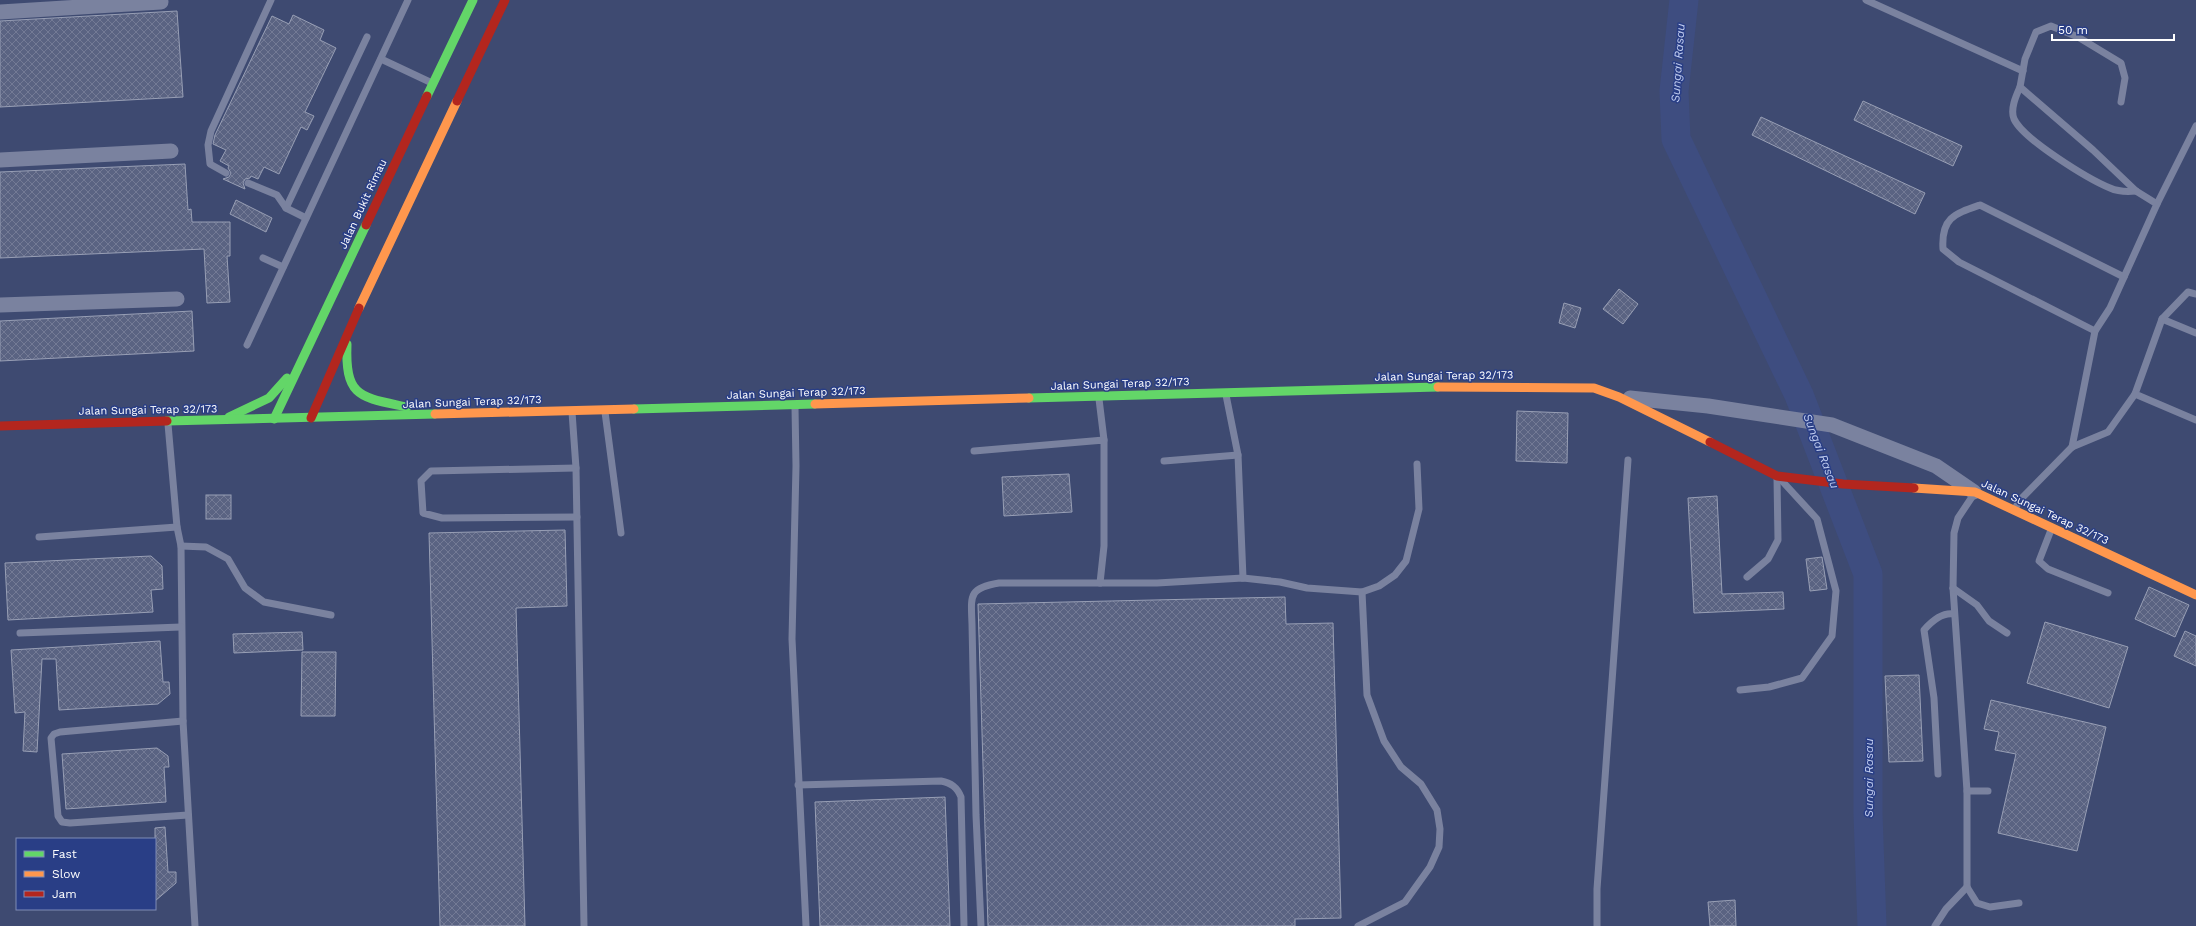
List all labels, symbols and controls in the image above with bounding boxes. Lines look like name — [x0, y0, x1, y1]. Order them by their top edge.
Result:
scale bar — [2052, 16, 2174, 42]
water label: Sungai Rasau — [1668, 23, 1688, 103]
text: 50 m — [2058, 23, 2088, 37]
street label: Jalan Bukit Rimau — [336, 157, 390, 251]
street label: Jalan Sungai Terap 32/173 — [1374, 368, 1514, 384]
street label: Jalan Sungai Terap 32/173 — [1050, 375, 1190, 393]
street label: Jalan Sungai Terap 32/173 — [726, 384, 866, 402]
street label: Jalan Sungai Terap 32/173 — [402, 393, 542, 411]
street label: Jalan Sungai Terap 32/173 — [78, 402, 218, 418]
water label: Sungai Rasau — [1800, 411, 1842, 491]
street label: Jalan Sungai Terap 32/173 — [1979, 477, 2111, 547]
water label: Sungai Rasau — [1862, 738, 1876, 818]
legend — [16, 838, 156, 910]
text: Fast — [52, 847, 77, 861]
text: Slow — [52, 867, 80, 881]
text: Jam — [52, 887, 77, 901]

